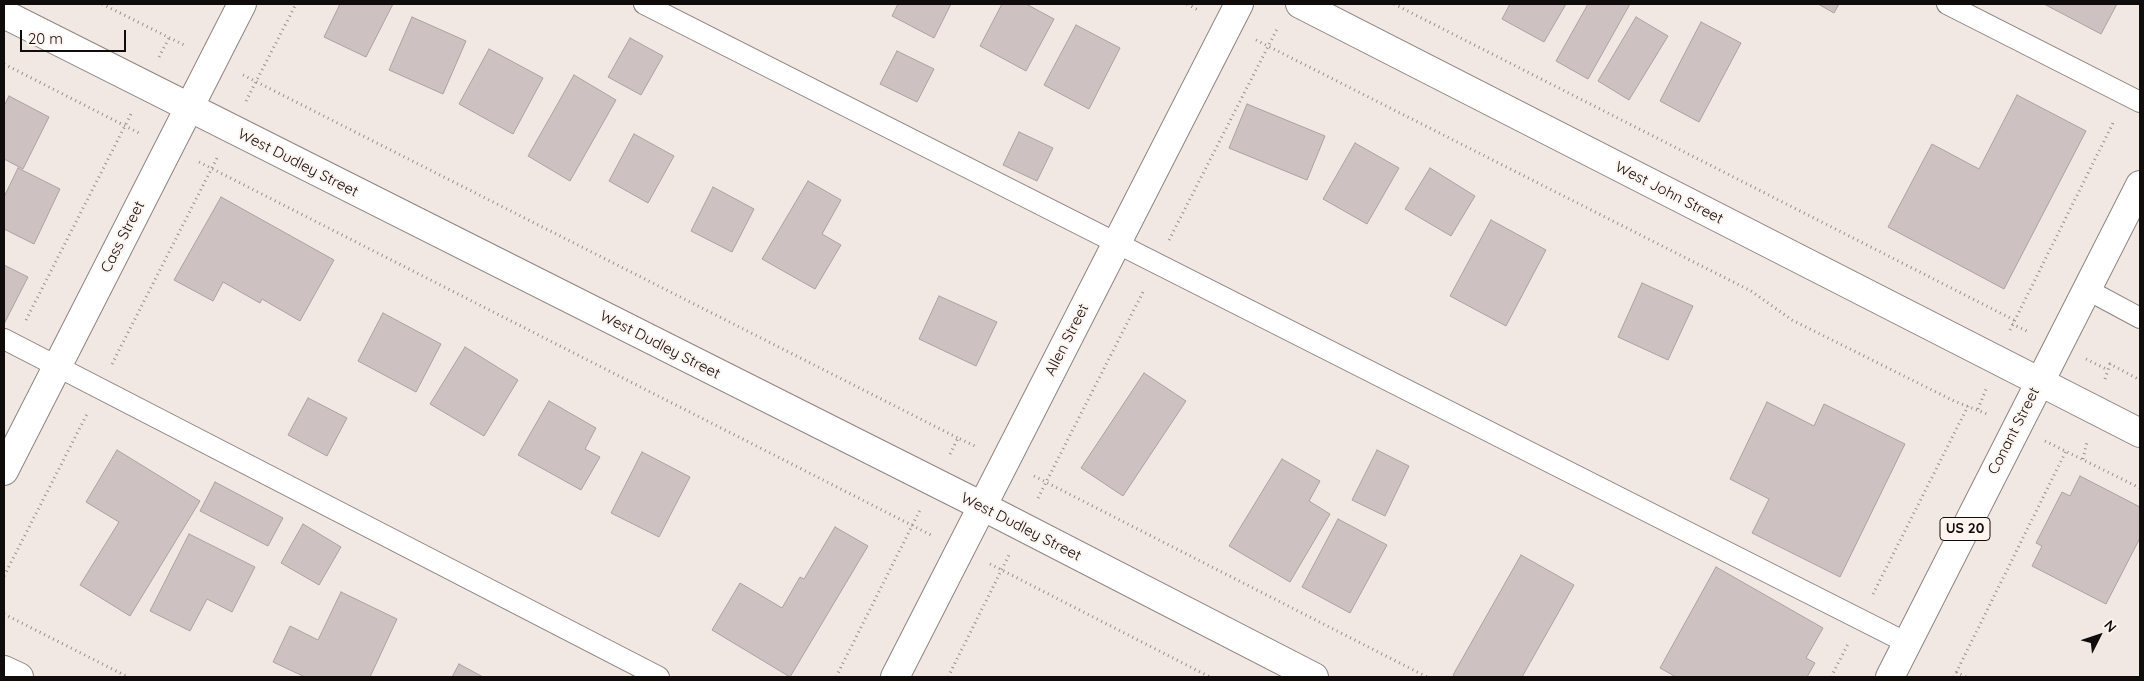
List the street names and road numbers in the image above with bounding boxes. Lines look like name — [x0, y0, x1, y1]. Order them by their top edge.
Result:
street label: West Dudley Street — [235, 125, 361, 201]
street label: West John Street — [1612, 158, 1726, 228]
street label: Cass Street — [97, 198, 149, 276]
street label: Allen Street — [1041, 301, 1093, 379]
street label: West Dudley Street — [597, 307, 723, 383]
street label: Conant Street — [1984, 384, 2044, 478]
street label: West Dudley Street — [958, 489, 1084, 565]
road number: US 20 — [1940, 518, 1990, 540]

